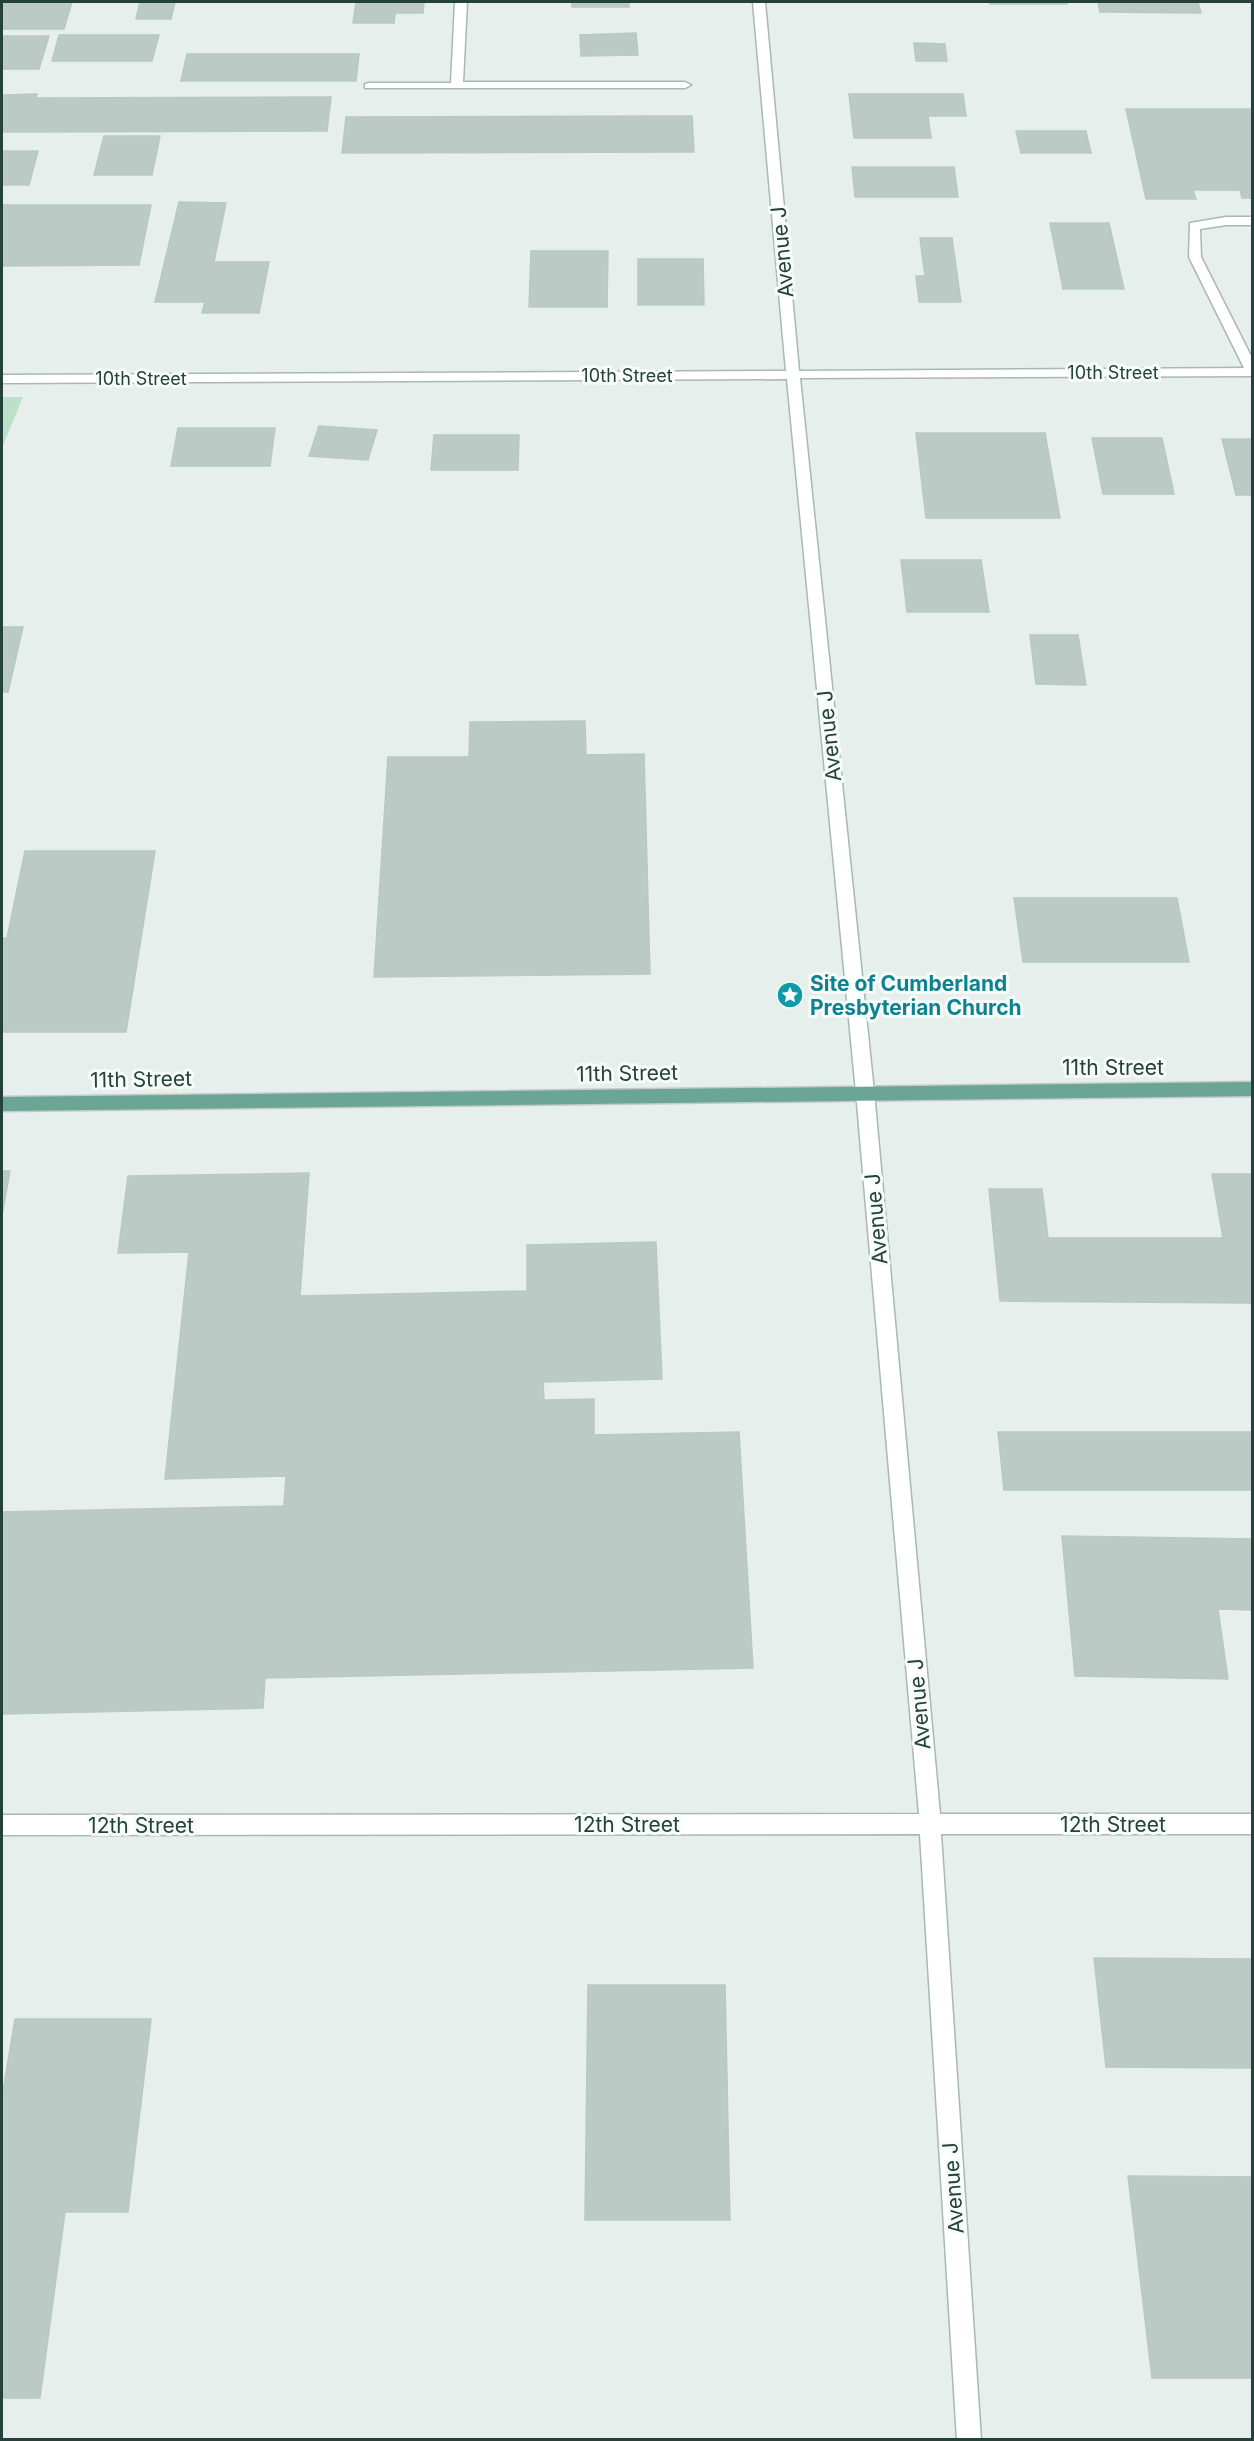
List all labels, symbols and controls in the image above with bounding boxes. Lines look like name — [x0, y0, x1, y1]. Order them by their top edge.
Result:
street label: Avenue J — [766, 205, 798, 299]
street label: 10th Street — [1067, 362, 1159, 383]
street label: 10th Street — [581, 365, 673, 386]
street label: 10th Street — [95, 368, 187, 389]
street label: Avenue J — [812, 689, 846, 783]
place label: Site of Cumberland Presbyterian Church — [810, 971, 1022, 1020]
place icon: Site of Cumberland Presbyterian Church — [775, 980, 805, 1010]
street label: 11th Street — [1062, 1055, 1164, 1080]
street label: 11th Street — [576, 1060, 678, 1086]
street label: 11th Street — [90, 1066, 192, 1092]
street label: Avenue J — [860, 1172, 892, 1266]
street label: Avenue J — [903, 1657, 935, 1751]
street label: 12th Street — [574, 1812, 680, 1837]
street label: 12th Street — [1060, 1812, 1166, 1837]
street label: 12th Street — [88, 1813, 194, 1838]
street label: Avenue J — [937, 2141, 969, 2235]

